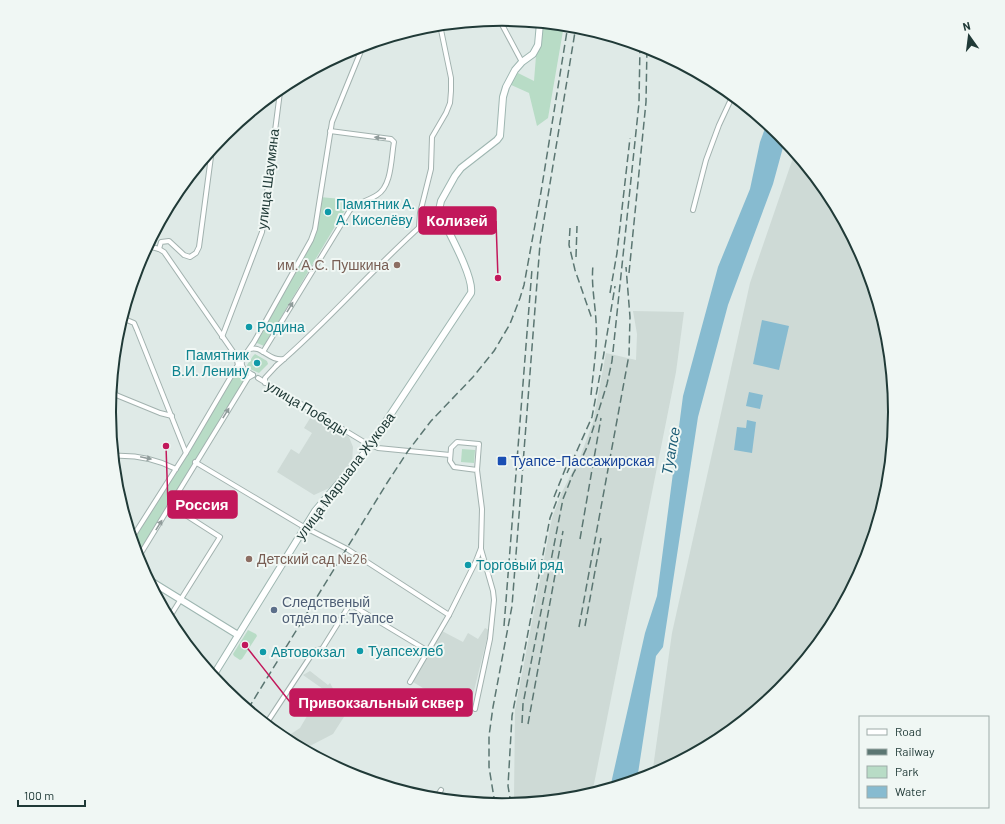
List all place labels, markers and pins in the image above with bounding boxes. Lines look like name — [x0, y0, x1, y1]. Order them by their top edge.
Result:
place label: Памятник А. А. Киселёву — [336, 195, 415, 228]
marker: Памятник А. А. Киселёву — [323, 207, 333, 217]
callout: Колизей — [419, 207, 496, 234]
place label: им. А.С. Пушкина — [277, 256, 389, 273]
marker: им. А.С. Пушкина — [392, 260, 402, 270]
place label: Родина — [257, 318, 305, 335]
marker: Родина — [244, 322, 254, 332]
place label: Памятник В.И. Ленину — [172, 346, 250, 379]
marker: Памятник В.И. Ленину — [252, 358, 262, 368]
place label: Туапсе-Пассажирская — [511, 452, 655, 469]
marker: Туапсе-Пассажирская — [496, 455, 508, 467]
callout: Россия — [168, 491, 237, 518]
place label: Детский сад №26 — [257, 550, 367, 567]
marker: Детский сад №26 — [244, 554, 254, 564]
place label: Торговый ряд — [476, 556, 563, 573]
marker: Торговый ряд — [463, 560, 473, 570]
place label: Следственый отдел по г.Туапсе — [282, 593, 394, 626]
marker: Следственый отдел по г.Туапсе — [269, 605, 279, 615]
place label: Туапсехлеб — [368, 642, 443, 659]
place label: Автовокзал — [271, 643, 345, 660]
marker: Туапсехлеб — [355, 646, 365, 656]
marker: Автовокзал — [258, 647, 268, 657]
callout: Привокзальный сквер — [290, 689, 472, 716]

